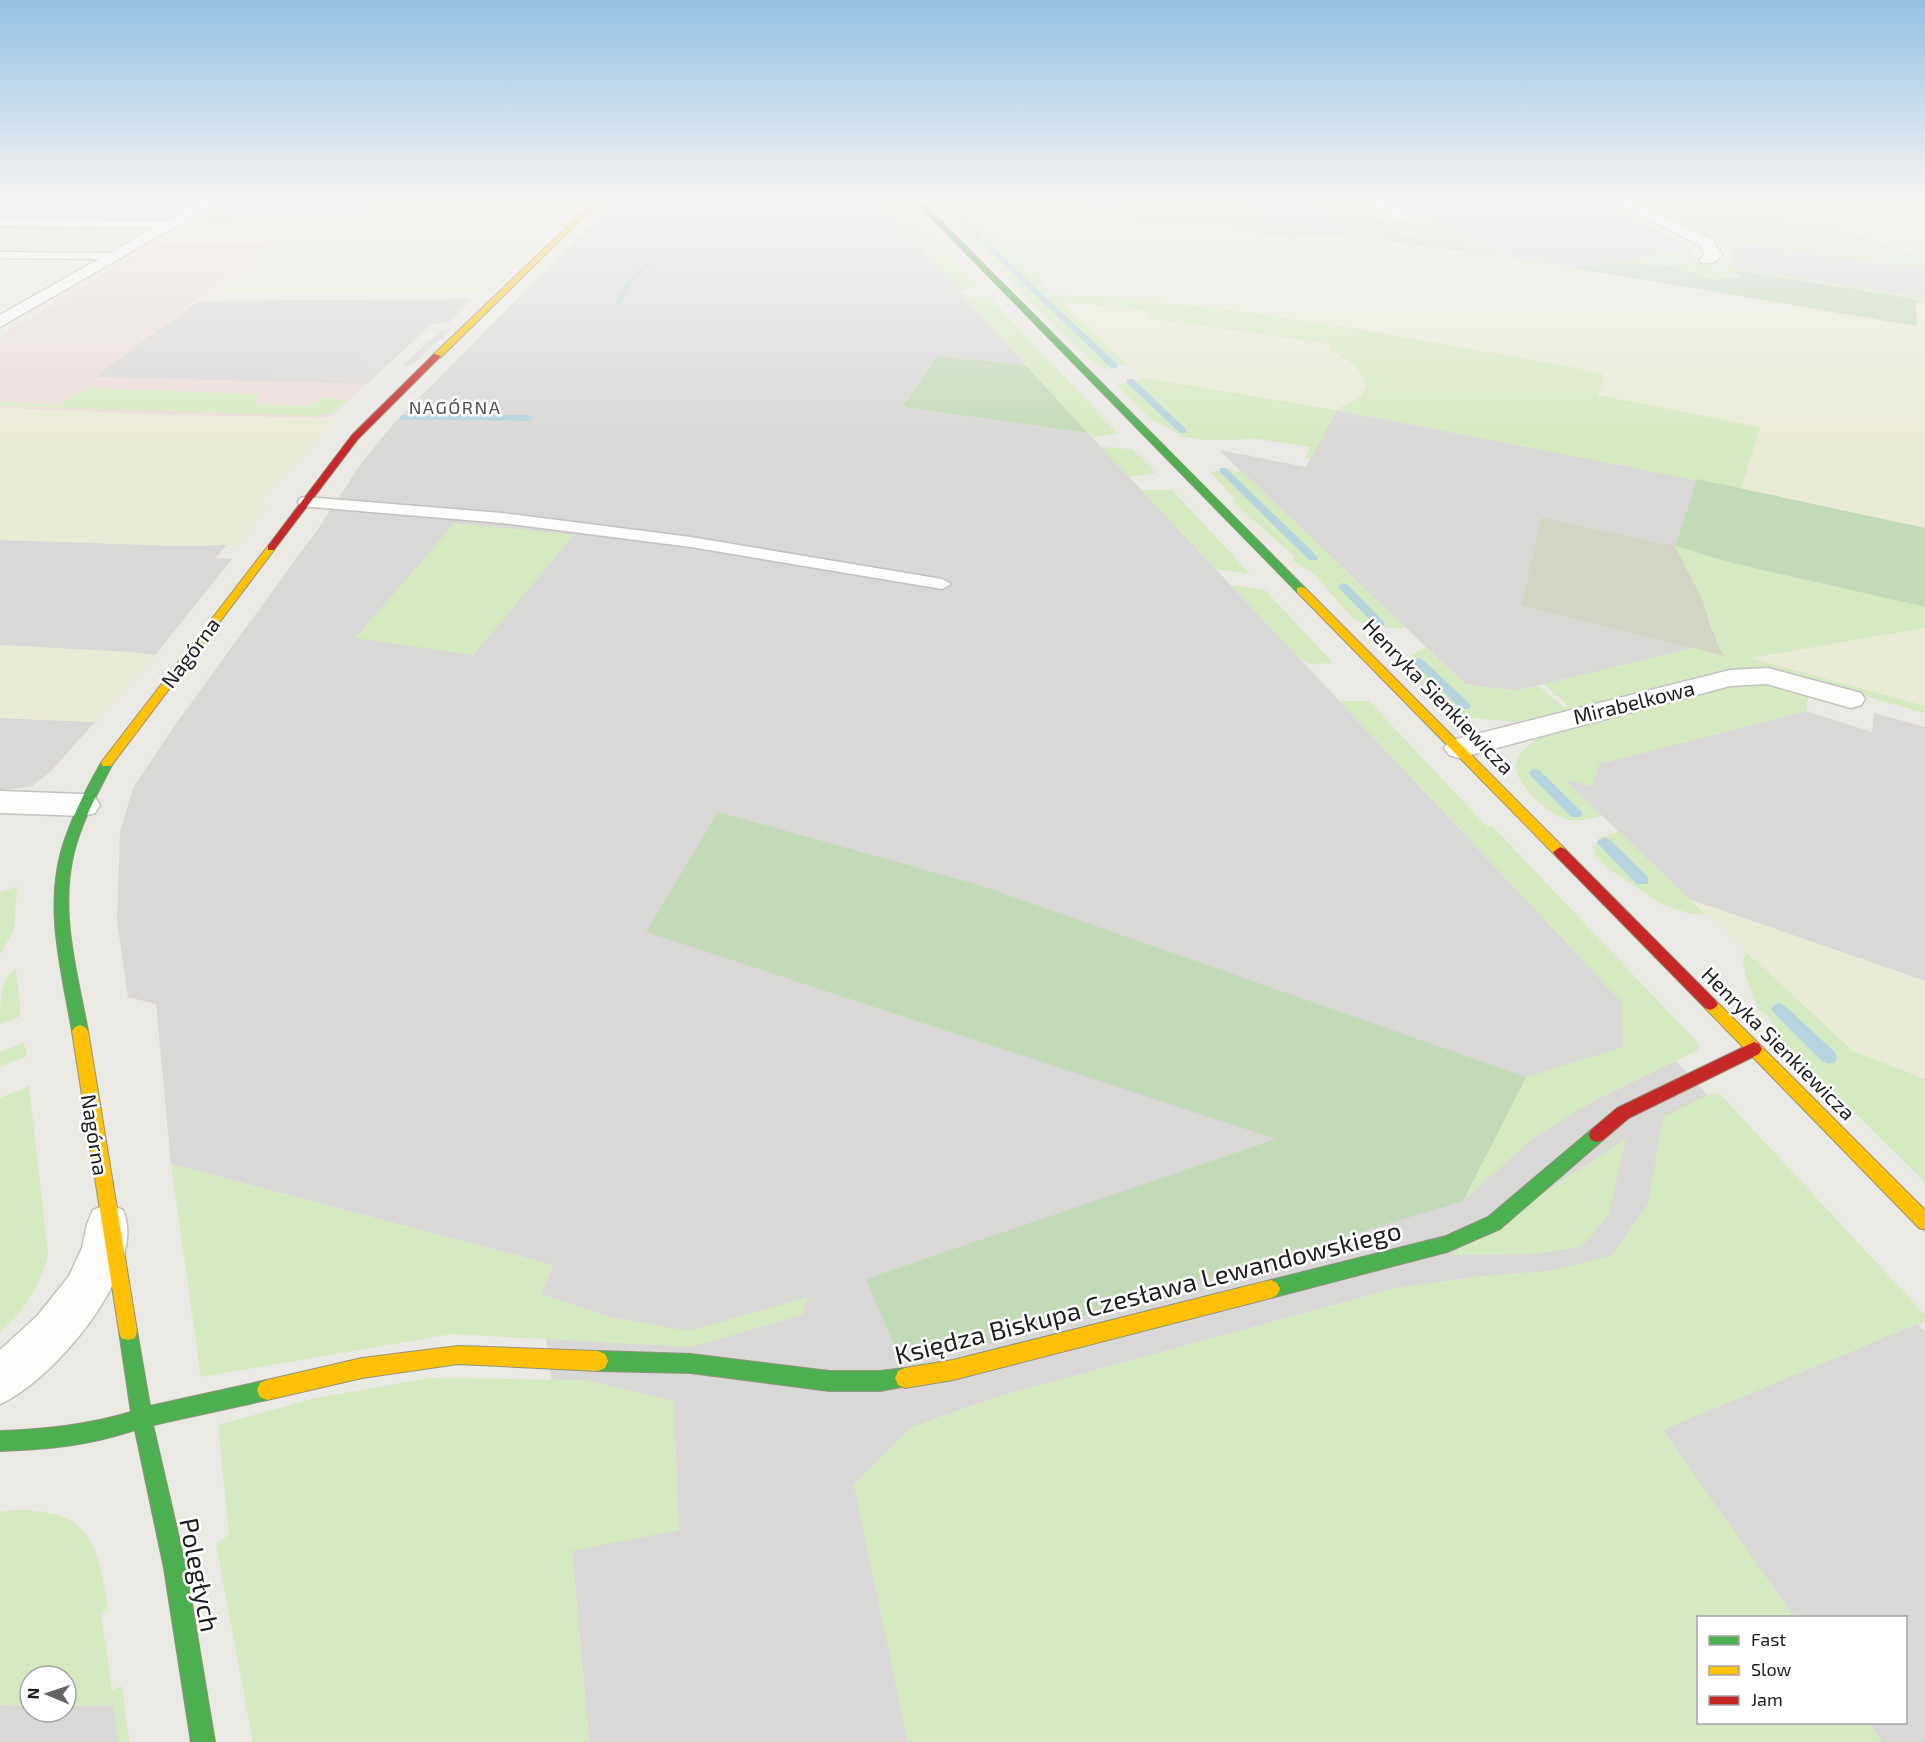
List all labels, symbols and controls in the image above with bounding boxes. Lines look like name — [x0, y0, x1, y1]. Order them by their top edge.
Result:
district label: NAGÓRNA — [409, 396, 501, 418]
street label: Nagórna — [155, 612, 224, 692]
street label: Henryka Sienkiewicza — [1358, 613, 1520, 779]
street label: Mirabelkowa — [1570, 674, 1697, 729]
street label: Henryka Sienkiewicza — [1697, 961, 1861, 1125]
street label: Nagórna — [77, 1092, 114, 1177]
street label: Księdza Biskupa Czesława Lewandowskiego — [891, 1214, 1404, 1370]
street label: Poległych — [174, 1515, 227, 1634]
legend — [1697, 1616, 1907, 1724]
text: Fast — [1751, 1628, 1786, 1650]
text: Slow — [1751, 1658, 1792, 1680]
north arrow — [18, 1664, 78, 1724]
text: N — [23, 1687, 42, 1700]
text: Jam — [1751, 1688, 1783, 1710]

